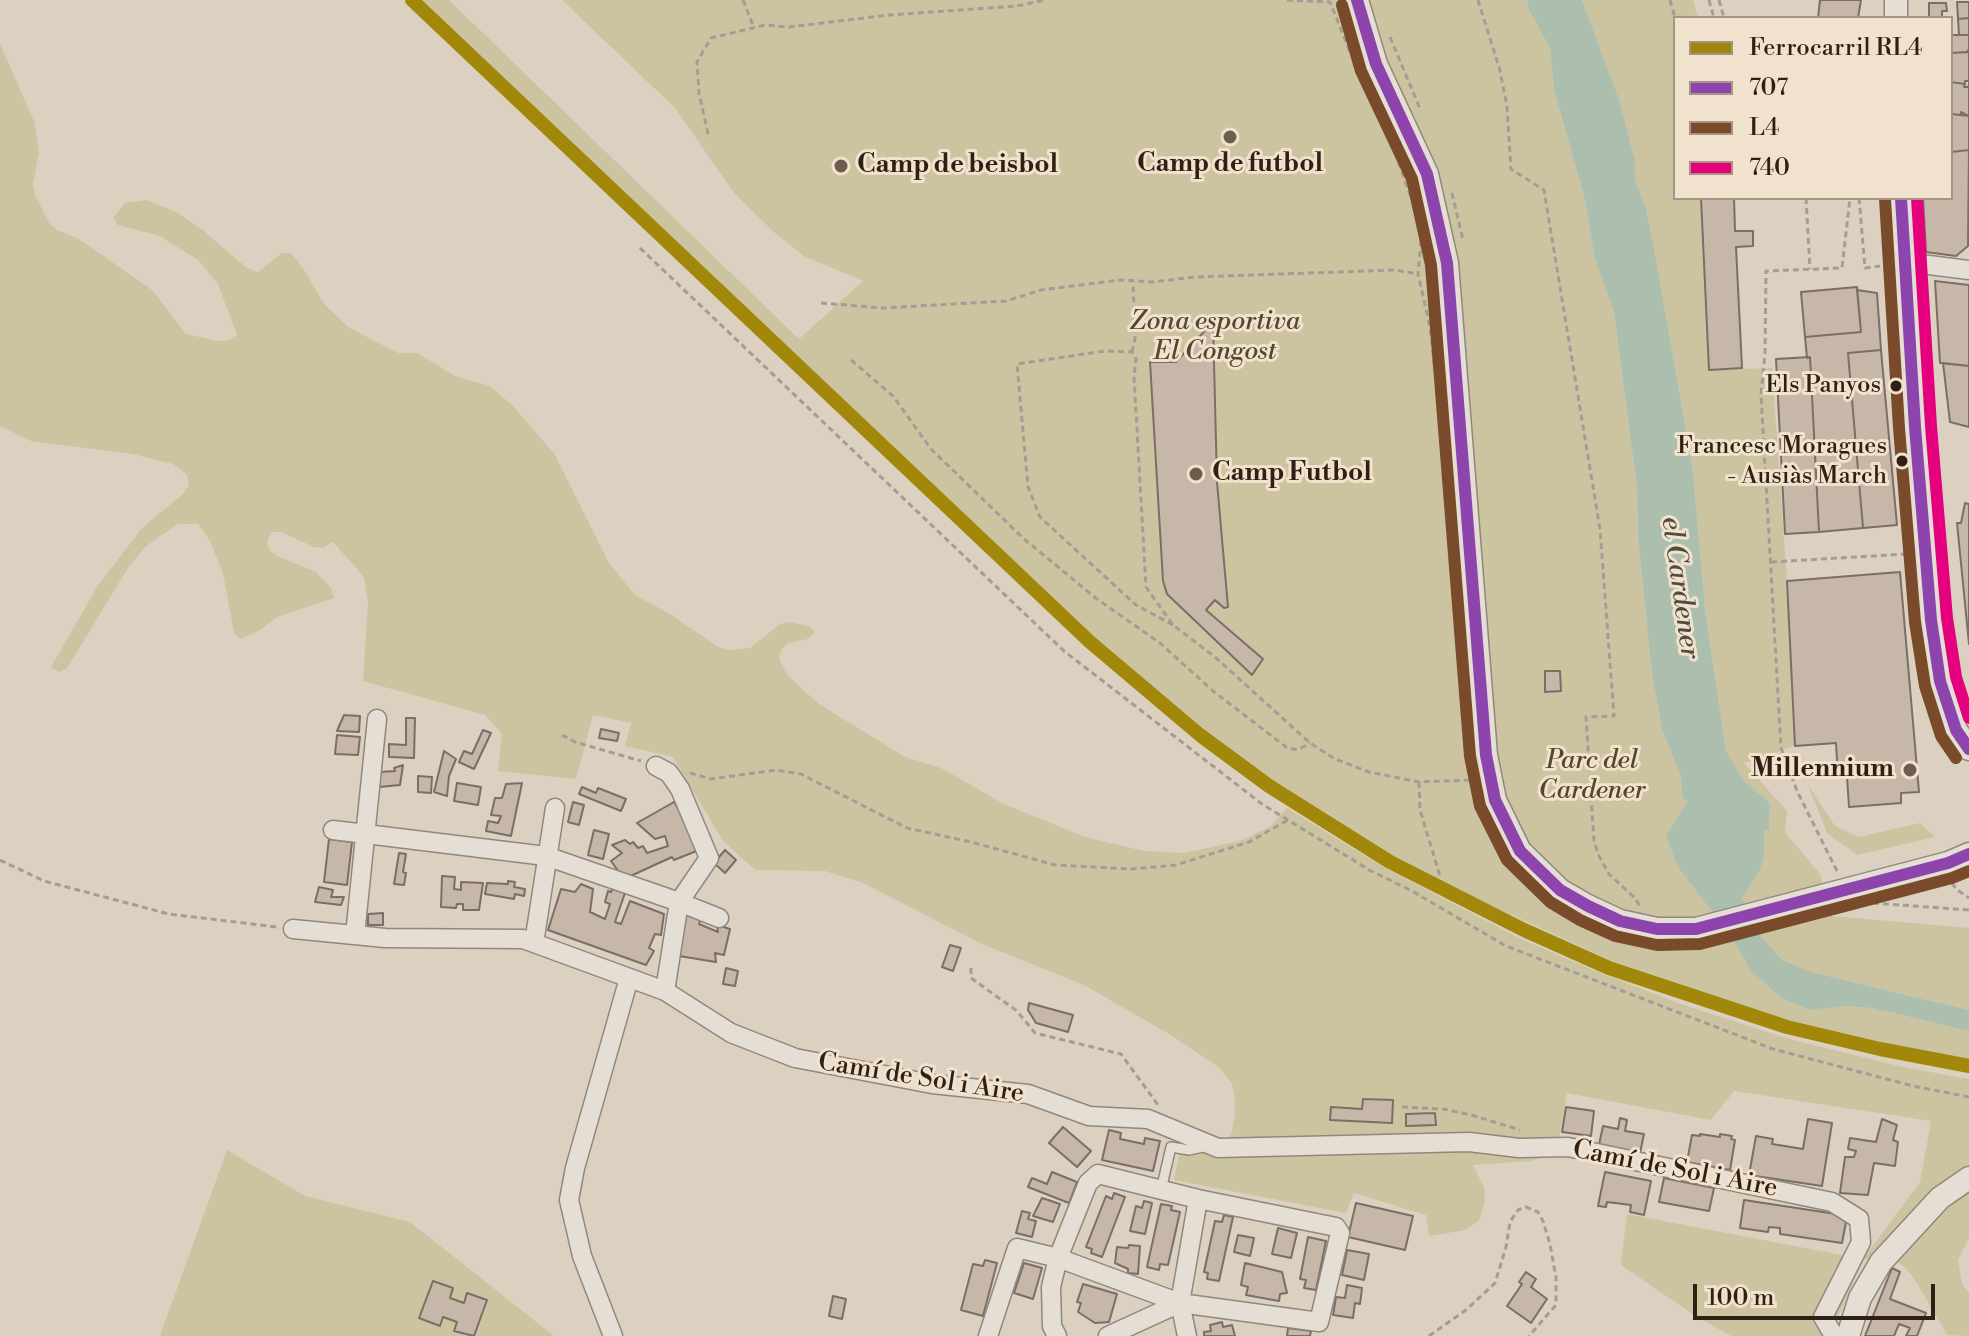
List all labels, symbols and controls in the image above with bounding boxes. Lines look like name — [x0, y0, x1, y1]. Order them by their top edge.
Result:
legend — [1673, 16, 1953, 200]
text: Ferrocarril RL4 — [1749, 33, 1922, 63]
text: 707 — [1749, 73, 1788, 103]
text: L4 — [1749, 113, 1779, 143]
marker: Camp de futbol — [1221, 128, 1239, 146]
place label: Camp de futbol — [1137, 149, 1323, 181]
place label: Camp de beisbol — [857, 150, 1058, 182]
text: 740 — [1749, 153, 1790, 183]
marker: Camp de beisbol — [832, 157, 850, 175]
park label: Zona esportiva El Congost — [1130, 307, 1300, 368]
place label: Els Panyos — [1765, 372, 1881, 400]
marker: Els Panyos — [1888, 378, 1904, 394]
place label: Francesc Moragues - Ausiàs March — [1677, 433, 1887, 489]
marker: Francesc Moragues - Ausiàs March — [1894, 453, 1910, 469]
place label: Camp Futbol — [1212, 458, 1372, 490]
marker: Camp Futbol — [1187, 465, 1205, 483]
water label: el Cardener — [1652, 515, 1706, 661]
park label: Parc del Cardener — [1538, 746, 1646, 808]
place label: Millennium — [1751, 754, 1894, 786]
marker: Millennium — [1901, 761, 1919, 779]
street label: Camí de Sol i Aire — [816, 1047, 1026, 1111]
street label: Camí de Sol i Aire — [1570, 1135, 1780, 1205]
scale bar — [1697, 1268, 1939, 1318]
text: 100 m — [1707, 1283, 1774, 1313]

